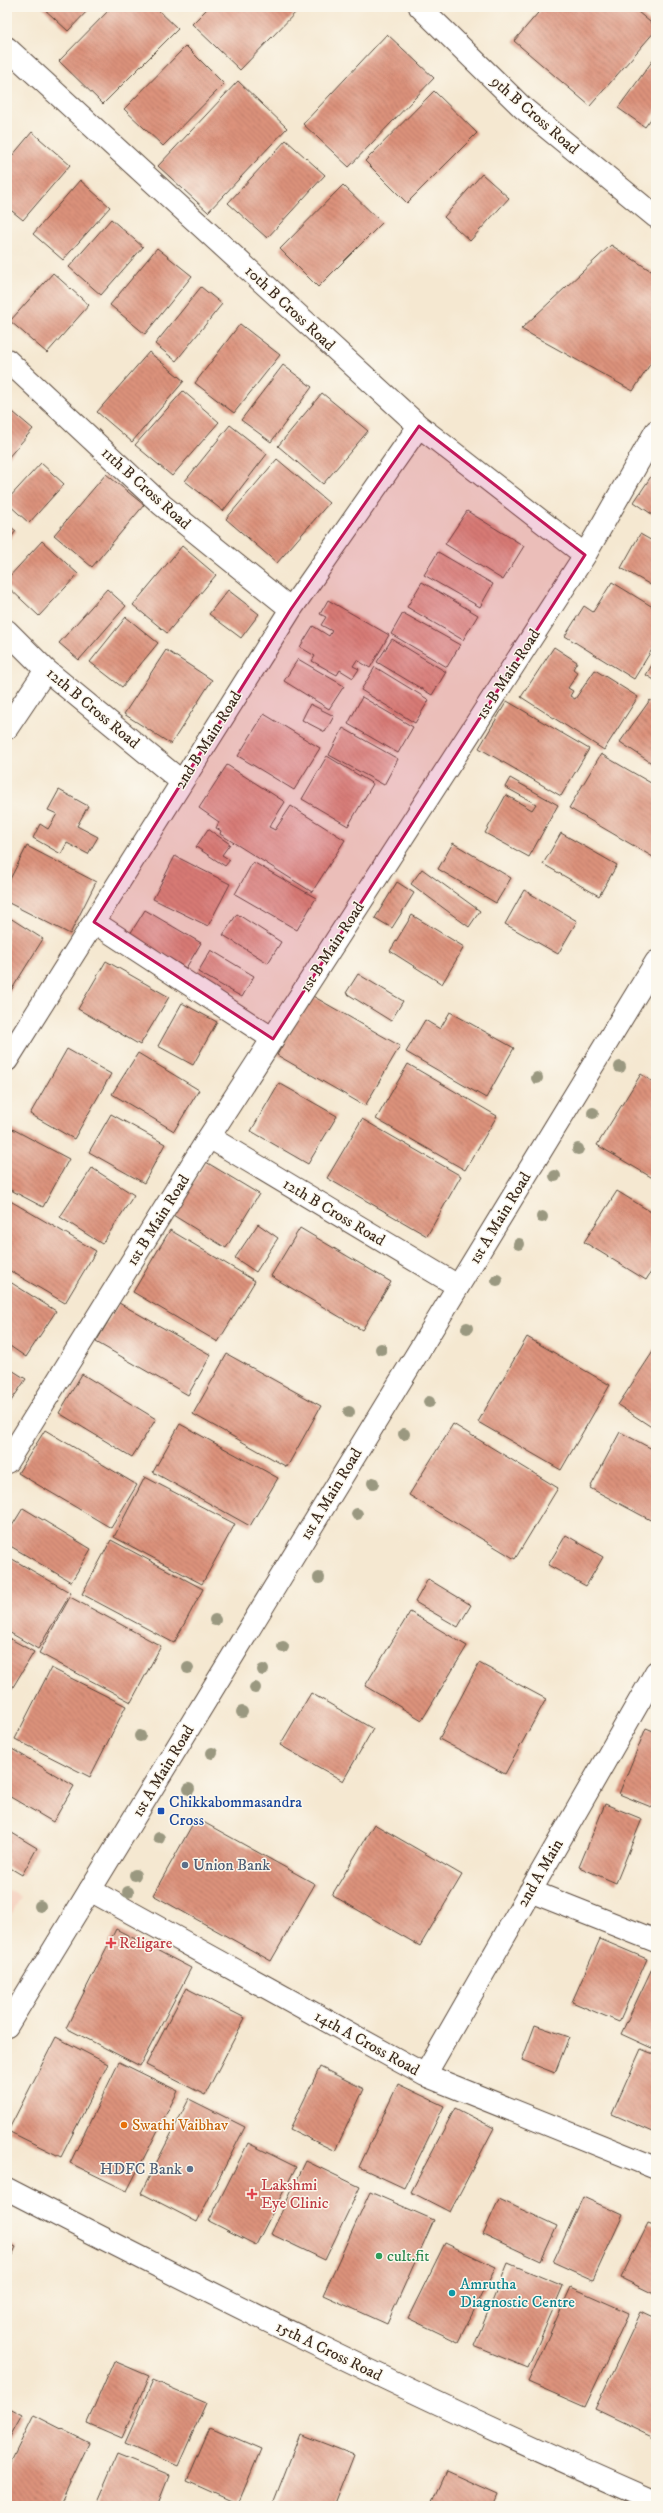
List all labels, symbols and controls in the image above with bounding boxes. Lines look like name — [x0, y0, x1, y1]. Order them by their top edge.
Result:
street label: 9th B Cross Road — [486, 71, 583, 159]
street label: 10th B Cross Road — [241, 261, 339, 355]
street label: 11th B Cross Road — [97, 442, 195, 534]
street label: 1st B Main Road — [471, 625, 545, 723]
street label: 12th B Cross Road — [42, 663, 144, 753]
street label: 2nd B Main Road — [170, 687, 246, 793]
street label: 1st B Main Road — [295, 898, 369, 996]
street label: 1st A Main Road — [465, 1168, 535, 1268]
street label: 1st B Main Road — [122, 1171, 194, 1269]
street label: 12th B Cross Road — [279, 1174, 389, 1250]
street label: 1st A Main Road — [296, 1444, 366, 1544]
street label: 1st A Main Road — [128, 1721, 198, 1821]
place label: Chikkabommasandra Cross — [169, 1792, 302, 1830]
marker: Chikkabommasandra Cross — [156, 1806, 166, 1816]
street label: 2nd A Main — [513, 1835, 568, 1911]
place label: Union Bank — [193, 1855, 270, 1875]
marker: Union Bank — [180, 1860, 190, 1870]
place label: Religare — [119, 1933, 173, 1953]
marker: Religare — [106, 1938, 116, 1948]
street label: 14th A Cross Road — [311, 2006, 423, 2080]
place label: Swathi Vaibhav — [132, 2115, 229, 2135]
marker: Swathi Vaibhav — [119, 2120, 129, 2130]
place label: HDFC Bank — [100, 2159, 182, 2179]
marker: HDFC Bank — [185, 2164, 195, 2174]
place label: Lakshmi Eye Clinic — [261, 2175, 329, 2213]
marker: Lakshmi Eye Clinic — [246, 2188, 258, 2200]
place label: cult.fit — [387, 2246, 429, 2266]
marker: cult.fit — [374, 2251, 384, 2261]
place label: Amrutha Diagnostic Centre — [460, 2274, 575, 2312]
marker: Amrutha Diagnostic Centre — [447, 2288, 457, 2298]
street label: 15th A Cross Road — [273, 2317, 385, 2385]

